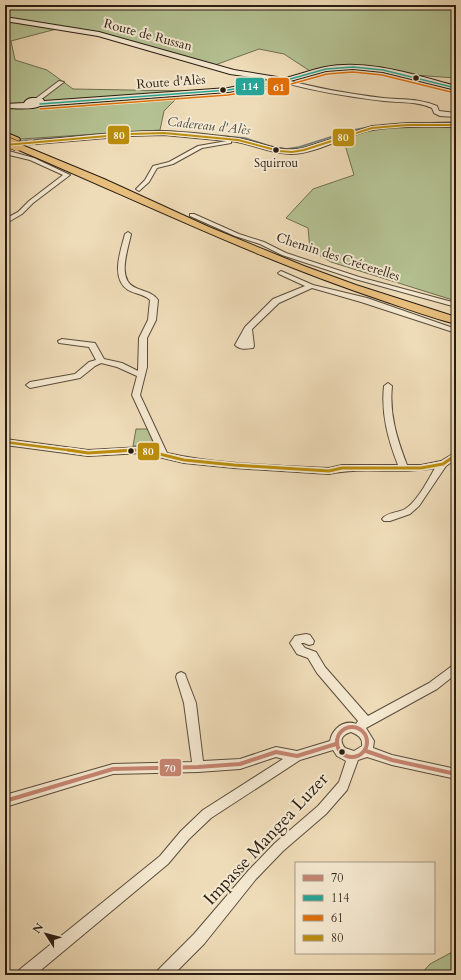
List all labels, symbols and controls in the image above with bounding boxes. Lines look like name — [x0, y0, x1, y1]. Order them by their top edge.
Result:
street label: Route de Russan — [102, 15, 195, 56]
street label: Route d'Alès — [136, 71, 206, 93]
unlabelled marker — [411, 73, 421, 83]
line badge: 114 — [235, 77, 265, 96]
line badge: 61 — [267, 77, 290, 96]
text: 114 — [242, 79, 259, 94]
text: 61 — [273, 80, 285, 95]
unlabelled marker — [218, 85, 228, 95]
water label: Cadereau d'Alès — [166, 113, 252, 139]
line badge: 80 — [107, 125, 130, 145]
text: 80 — [113, 128, 125, 143]
line badge: 80 — [332, 128, 355, 147]
text: 80 — [337, 130, 349, 145]
marker: Squirrou — [271, 145, 281, 155]
place label: Squirrou — [254, 155, 299, 171]
street label: Chemin des Crécerelles — [274, 228, 402, 286]
line badge: 80 — [137, 442, 160, 461]
text: 80 — [142, 444, 154, 459]
unlabelled marker — [126, 446, 136, 456]
unlabelled marker — [337, 747, 347, 757]
line badge: 70 — [159, 758, 182, 777]
text: 70 — [164, 761, 176, 776]
street label: Impasse Mangea Luzer — [198, 767, 334, 911]
legend — [295, 862, 435, 954]
text: 70 — [331, 870, 343, 886]
text: 114 — [331, 890, 349, 906]
text: 61 — [331, 910, 343, 926]
north arrow — [26, 914, 66, 954]
text: N — [29, 920, 47, 937]
text: 80 — [331, 930, 343, 946]

